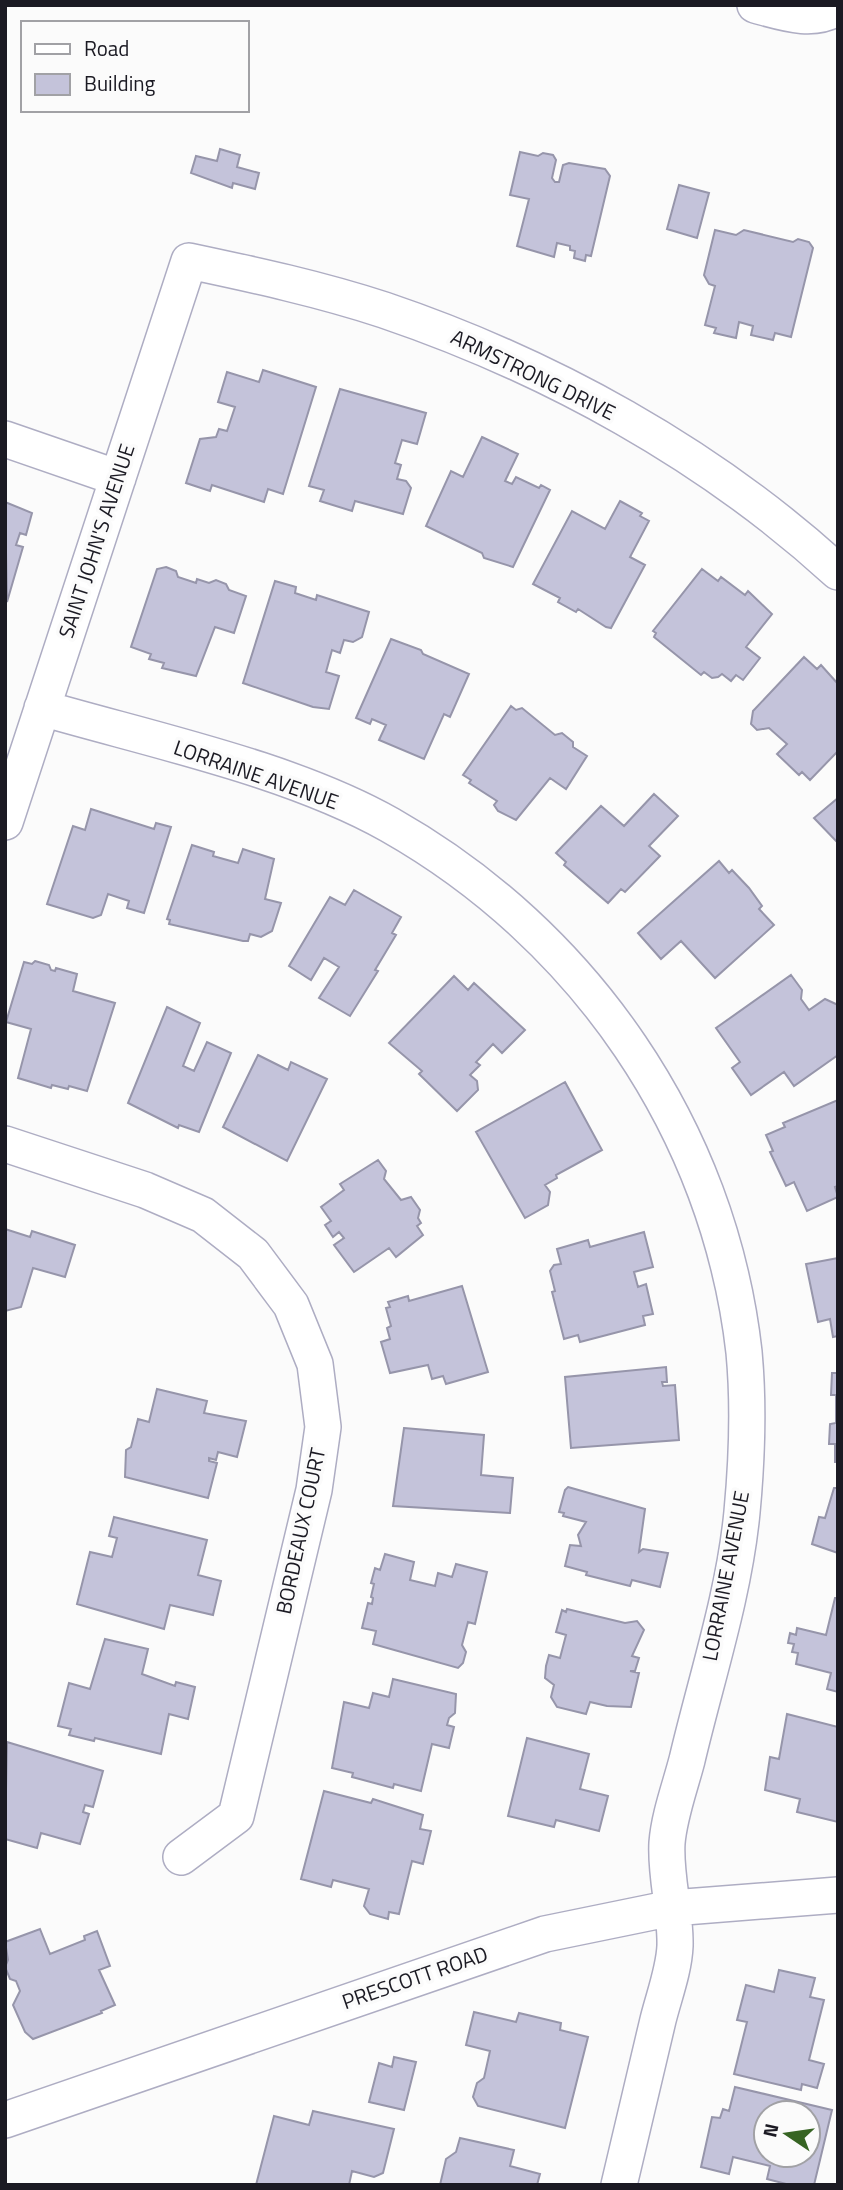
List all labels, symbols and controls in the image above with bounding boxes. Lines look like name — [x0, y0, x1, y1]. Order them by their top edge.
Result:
legend — [21, 21, 248, 112]
text: Road — [84, 32, 129, 64]
text: Building — [84, 67, 156, 99]
street label: ARMSTRONG DRIVE — [446, 320, 621, 428]
street label: SAINT JOHN'S AVENUE — [50, 439, 143, 642]
street label: LORRAINE AVENUE — [170, 731, 343, 817]
street label: BORDEAUX COURT — [267, 1445, 333, 1617]
street label: LORRAINE AVENUE — [693, 1488, 757, 1663]
street label: PRESCOTT ROAD — [337, 1937, 492, 2017]
north arrow — [752, 2099, 822, 2169]
text: N — [754, 2120, 786, 2140]

